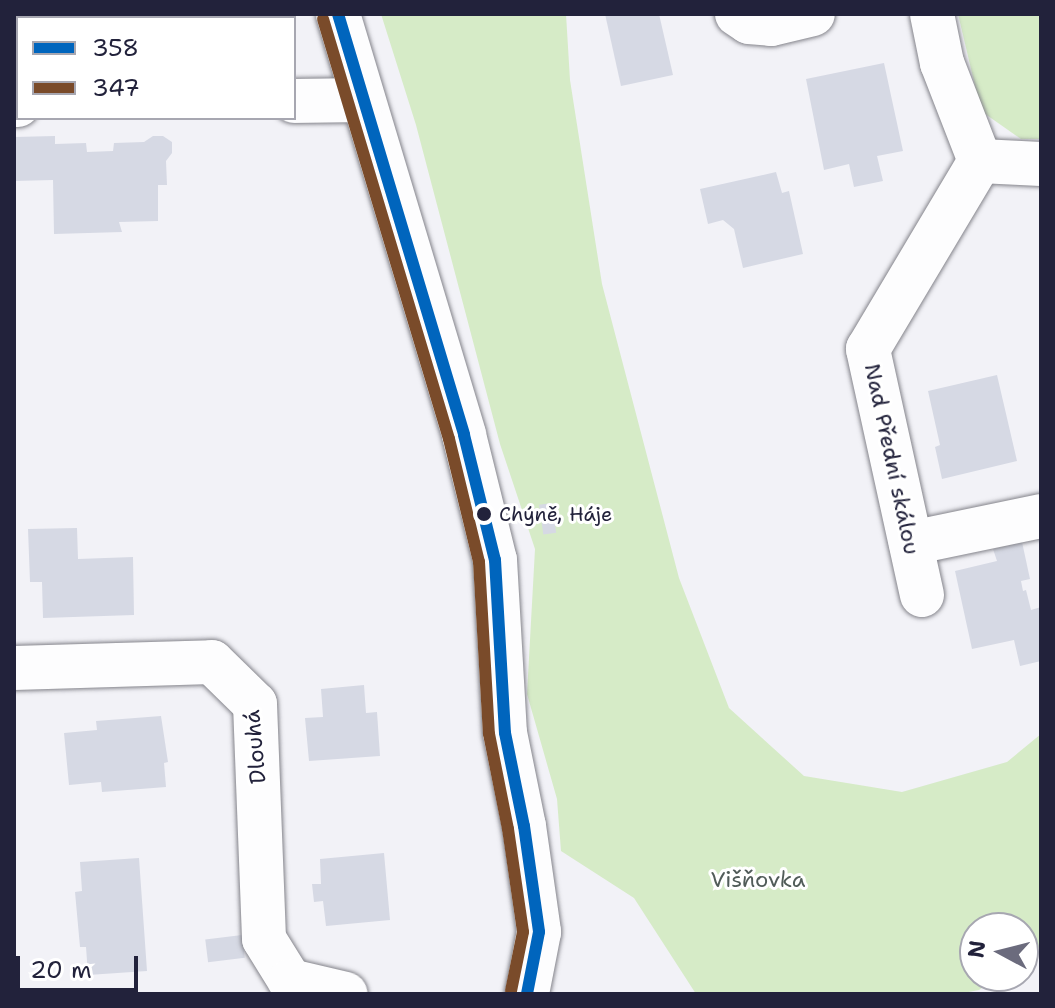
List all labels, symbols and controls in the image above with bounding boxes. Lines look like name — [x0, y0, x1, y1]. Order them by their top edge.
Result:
legend — [16, 16, 296, 120]
text: 358 — [92, 32, 139, 64]
text: 347 — [92, 72, 140, 104]
street label: Nad Přední skálou — [859, 361, 925, 557]
place label: Chýně, Háje — [499, 502, 612, 526]
marker: Chýně, Háje — [476, 506, 492, 522]
street label: Dlouhá — [239, 709, 271, 785]
park label: Višňovka — [710, 867, 806, 893]
north arrow — [959, 912, 1039, 992]
text: N — [961, 939, 992, 960]
scale bar — [20, 940, 142, 990]
text: 20 m — [30, 954, 92, 986]

